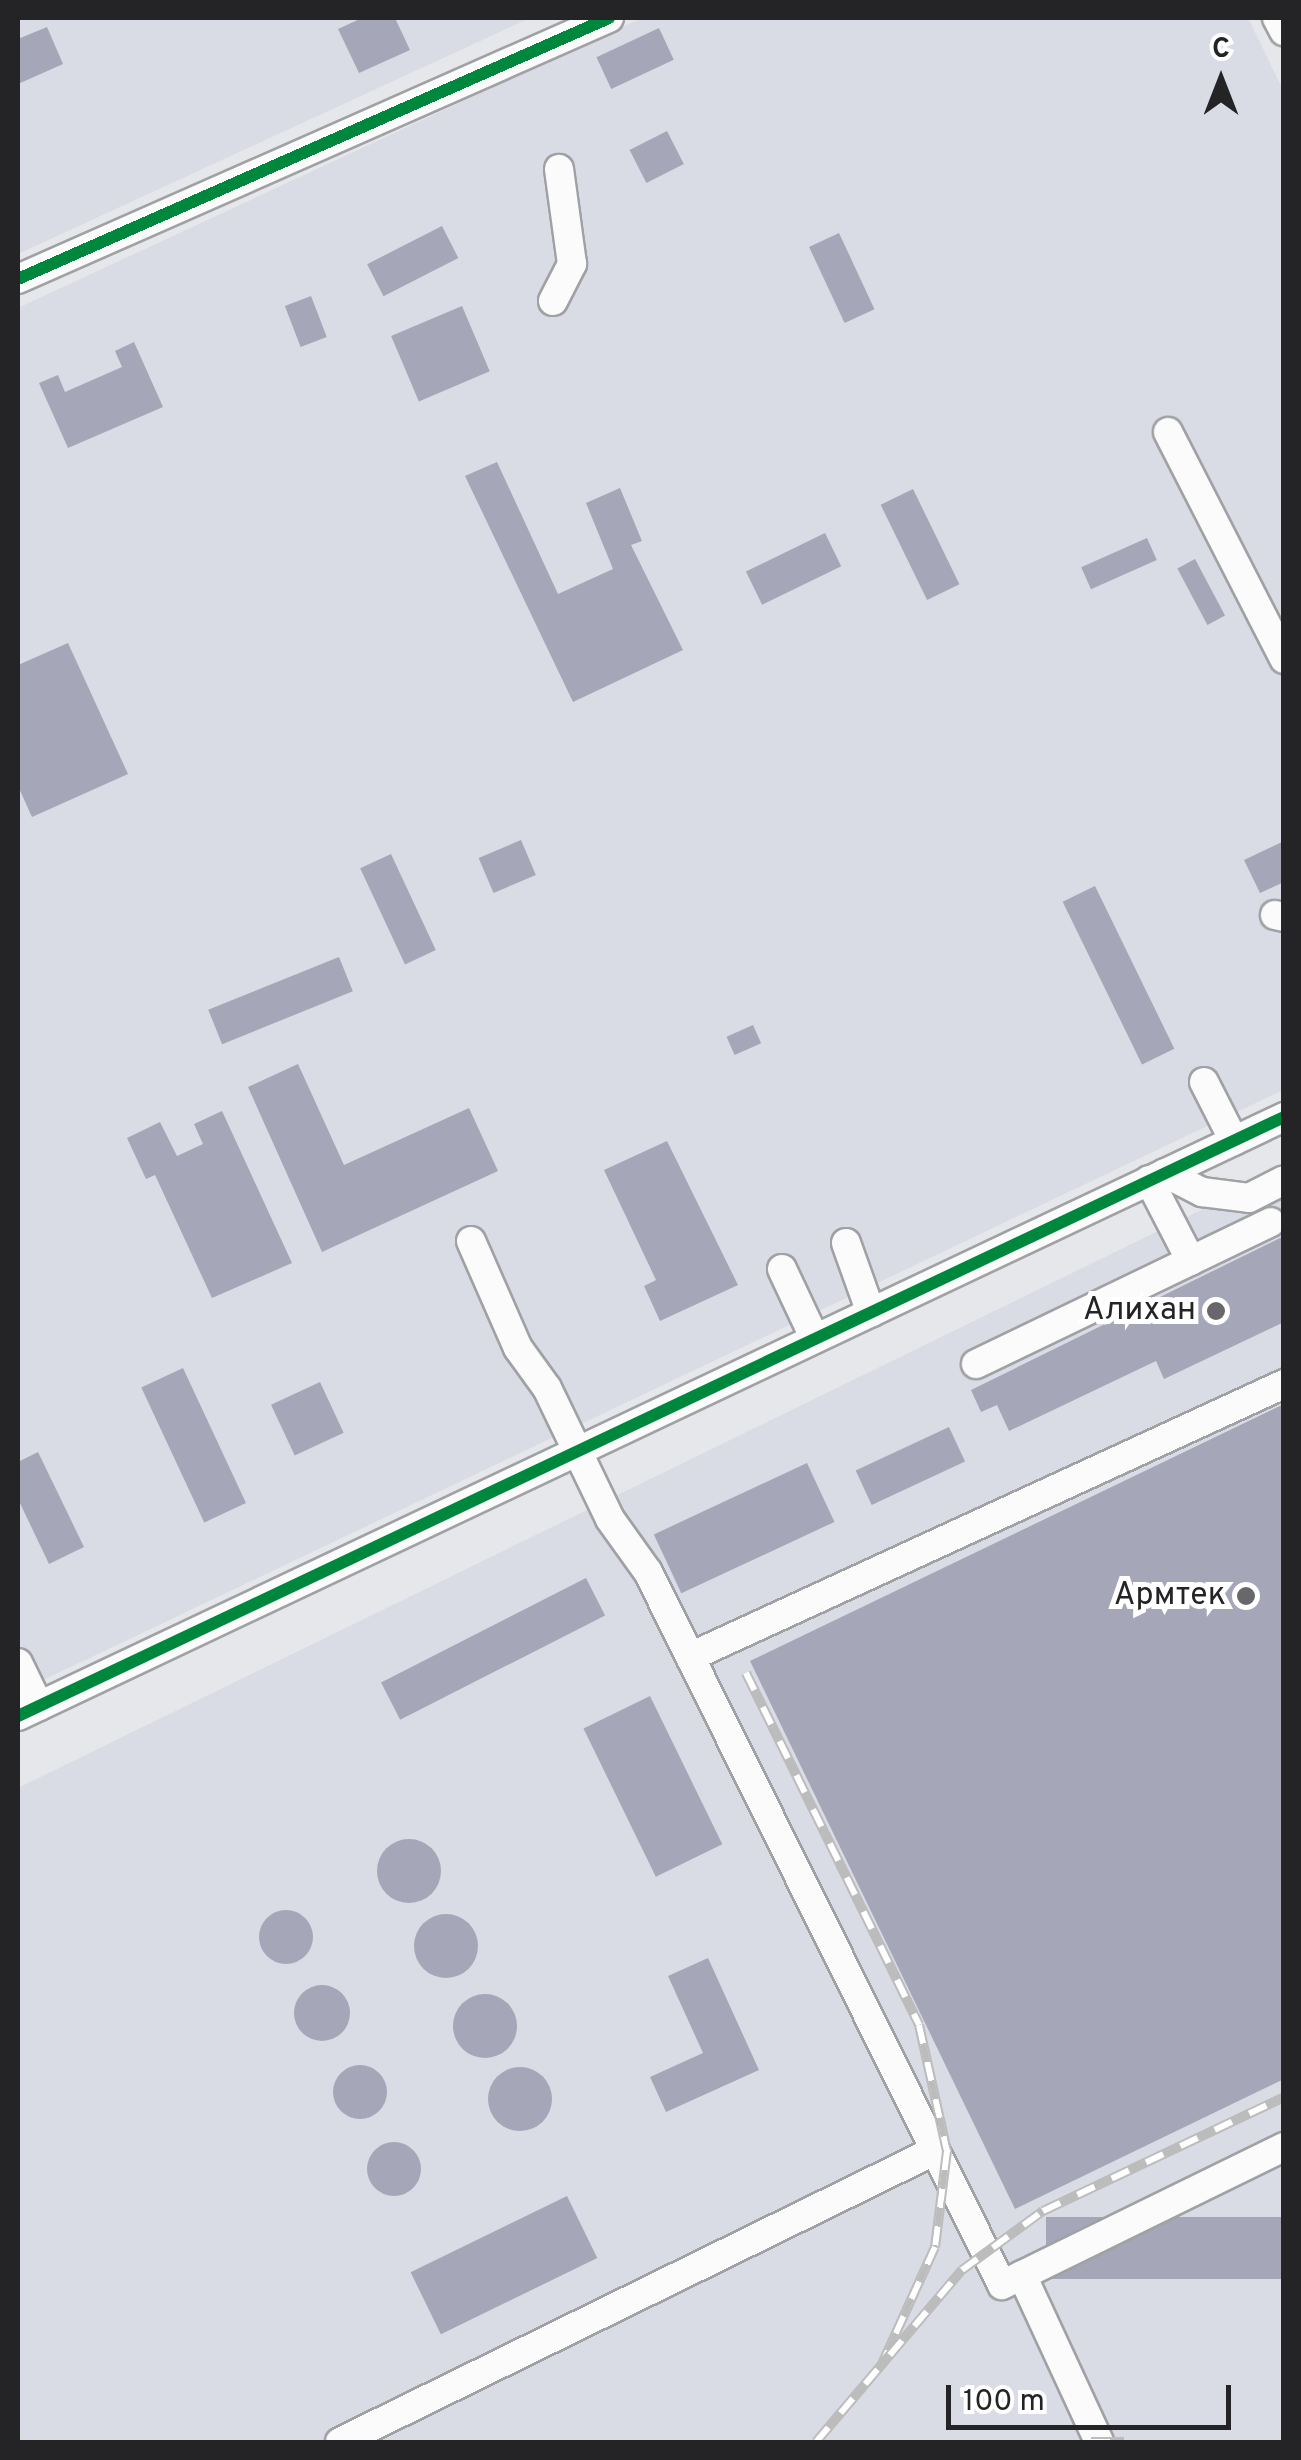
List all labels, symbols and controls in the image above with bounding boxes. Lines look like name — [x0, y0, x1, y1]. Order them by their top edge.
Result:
north arrow — [1171, 30, 1271, 130]
text: С — [1212, 32, 1230, 68]
place label: Алихан — [1083, 1292, 1196, 1330]
marker: Алихан — [1205, 1300, 1227, 1322]
place label: Армтек — [1114, 1577, 1226, 1615]
marker: Армтек — [1235, 1585, 1257, 1607]
scale bar — [951, 2365, 1236, 2427]
text: 100 m — [963, 2384, 1045, 2421]

